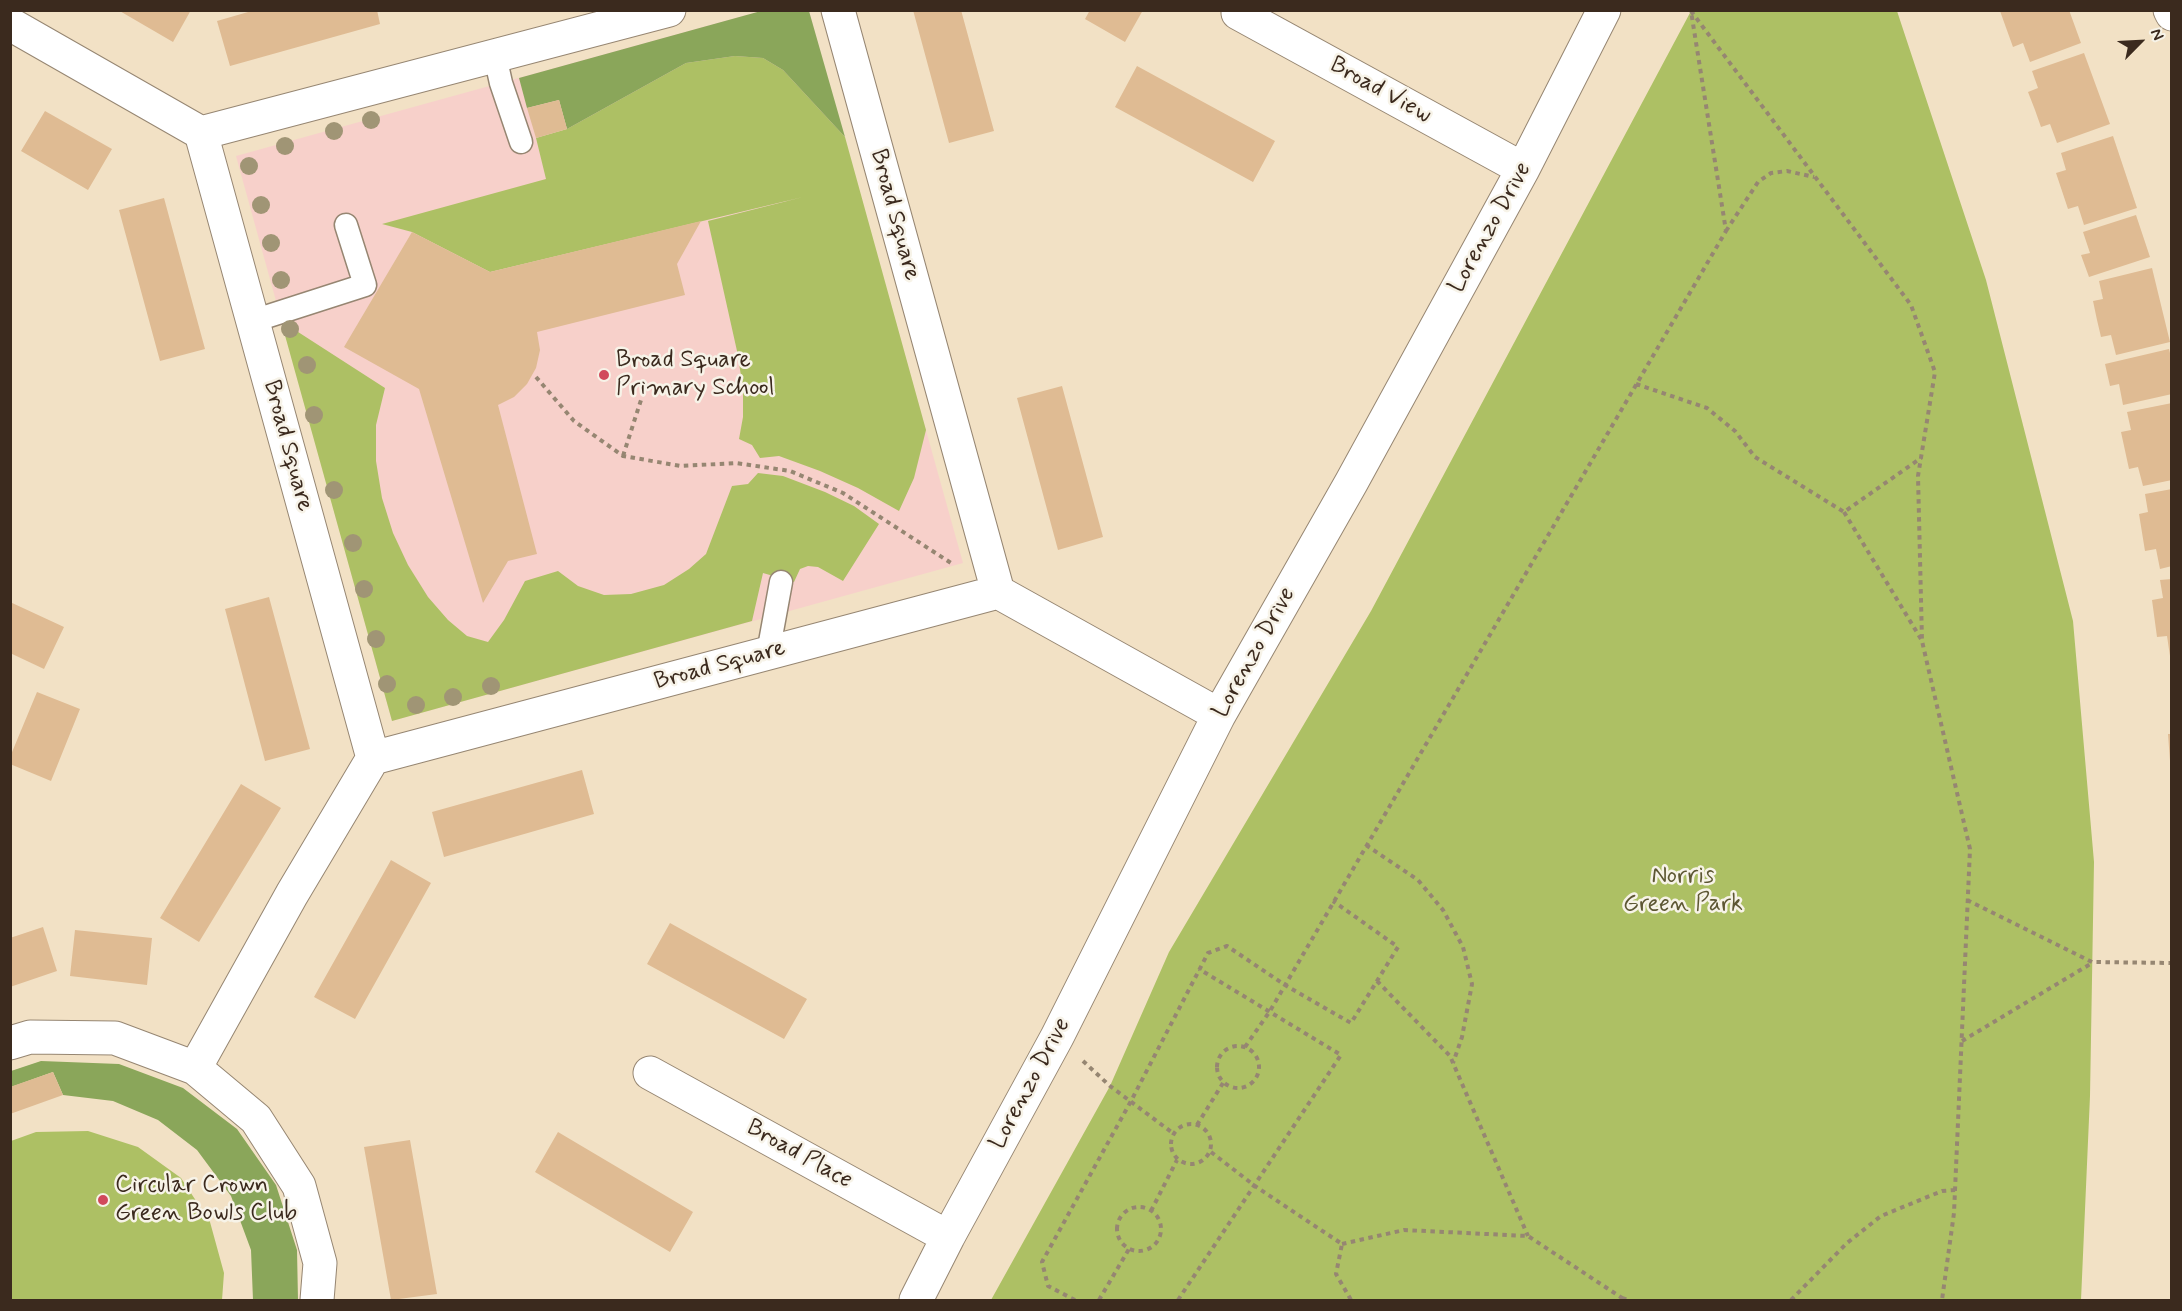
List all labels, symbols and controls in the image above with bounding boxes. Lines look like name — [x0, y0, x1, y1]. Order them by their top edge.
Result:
north arrow — [2110, 12, 2170, 72]
text: N — [2145, 25, 2169, 44]
street label: Broad View — [1324, 51, 1436, 131]
street label: Broad Square — [863, 146, 925, 284]
street label: Lorenzo Drive — [1443, 158, 1539, 298]
place label: Broad Square Primary School — [616, 347, 774, 403]
marker: Broad Square Primary School — [597, 368, 611, 382]
street label: Broad Square — [256, 377, 318, 515]
street label: Lorenzo Drive — [1207, 583, 1303, 723]
street label: Broad Square — [651, 635, 789, 697]
park label: Norris Green Park — [1623, 863, 1743, 919]
street label: Lorenzo Drive — [984, 1013, 1078, 1155]
street label: Broad Place — [741, 1114, 857, 1196]
place label: Circular Crown Green Bowls Club — [115, 1172, 297, 1228]
marker: Circular Crown Green Bowls Club — [96, 1193, 110, 1207]

